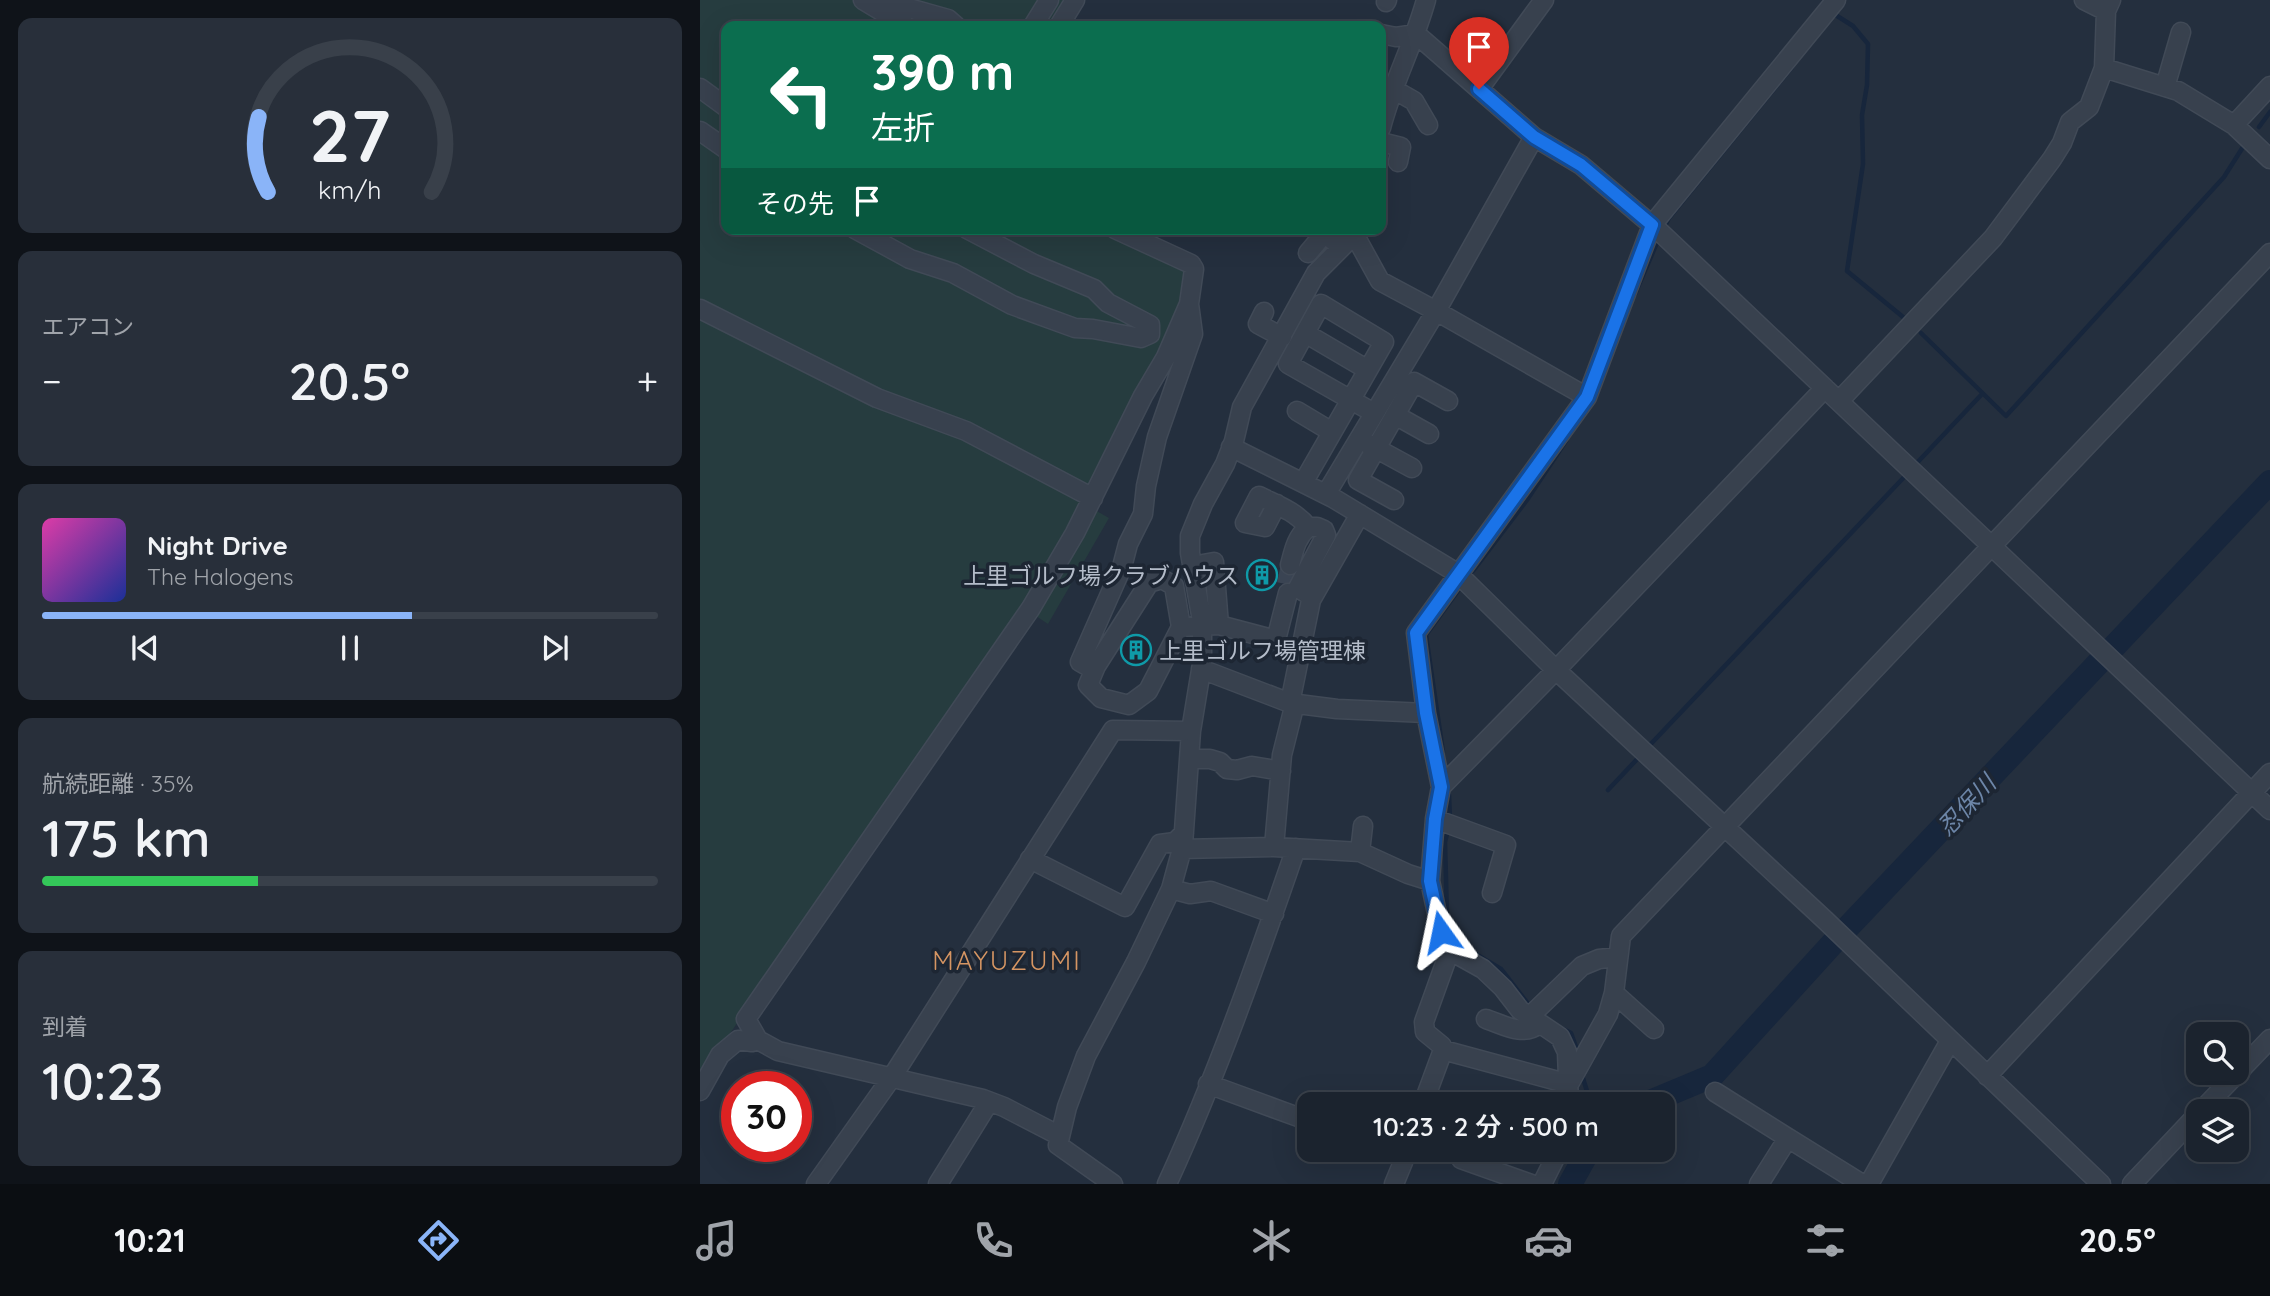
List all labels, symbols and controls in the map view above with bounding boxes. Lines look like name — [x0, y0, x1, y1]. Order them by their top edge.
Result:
pin — [1449, 17, 1509, 89]
icon: arrive — [1460, 28, 1498, 66]
text: 390 m — [871, 41, 1014, 102]
icon: left — [756, 49, 847, 140]
text: 27 — [309, 89, 391, 180]
text: 左折 — [871, 107, 935, 147]
text: km/h — [318, 173, 382, 204]
icon: arrive — [848, 182, 886, 220]
text: その先 — [756, 187, 834, 220]
text: エアコン — [42, 312, 134, 341]
text: 20.5° — [288, 348, 410, 413]
text: − — [42, 357, 62, 405]
text: + — [637, 357, 658, 405]
text: Night Drive — [147, 529, 288, 562]
building icon: 上里ゴルフ場クラブハウス — [1245, 558, 1279, 592]
place label: 上里ゴルフ場クラブハウス — [963, 561, 1239, 590]
text: The Halogens — [147, 562, 294, 591]
icon: previous — [126, 629, 164, 667]
icon: pause — [331, 629, 369, 667]
icon: next — [536, 629, 574, 667]
building icon: 上里ゴルフ場管理棟 — [1119, 633, 1153, 667]
place label: 上里ゴルフ場管理棟 — [1159, 636, 1366, 665]
water label: 忍保川 — [1930, 766, 2004, 842]
text: 航続距離 · 35% — [42, 769, 193, 798]
text: 175 km — [42, 805, 211, 870]
position arrow — [1404, 895, 1478, 969]
district label: MAYUZUMI — [932, 944, 1082, 977]
text: 到着 — [42, 1012, 88, 1041]
map controls — [2186, 1022, 2249, 1162]
button: search — [2186, 1022, 2249, 1085]
text: 10:23 — [42, 1048, 163, 1113]
speed limit sign: 30 — [721, 1071, 812, 1162]
button: layers — [2186, 1099, 2249, 1162]
text: 10:23 · 2 分 · 500 m — [1373, 1110, 1599, 1143]
icon: directions — [414, 1216, 463, 1265]
icon: music — [692, 1216, 741, 1265]
icon: phone — [969, 1216, 1018, 1265]
icon: climate — [1247, 1216, 1296, 1265]
icon: car — [1524, 1216, 1573, 1265]
icon: filters — [1801, 1216, 1850, 1265]
text: 10:21 — [114, 1220, 186, 1260]
text: 20.5° — [2079, 1220, 2156, 1260]

